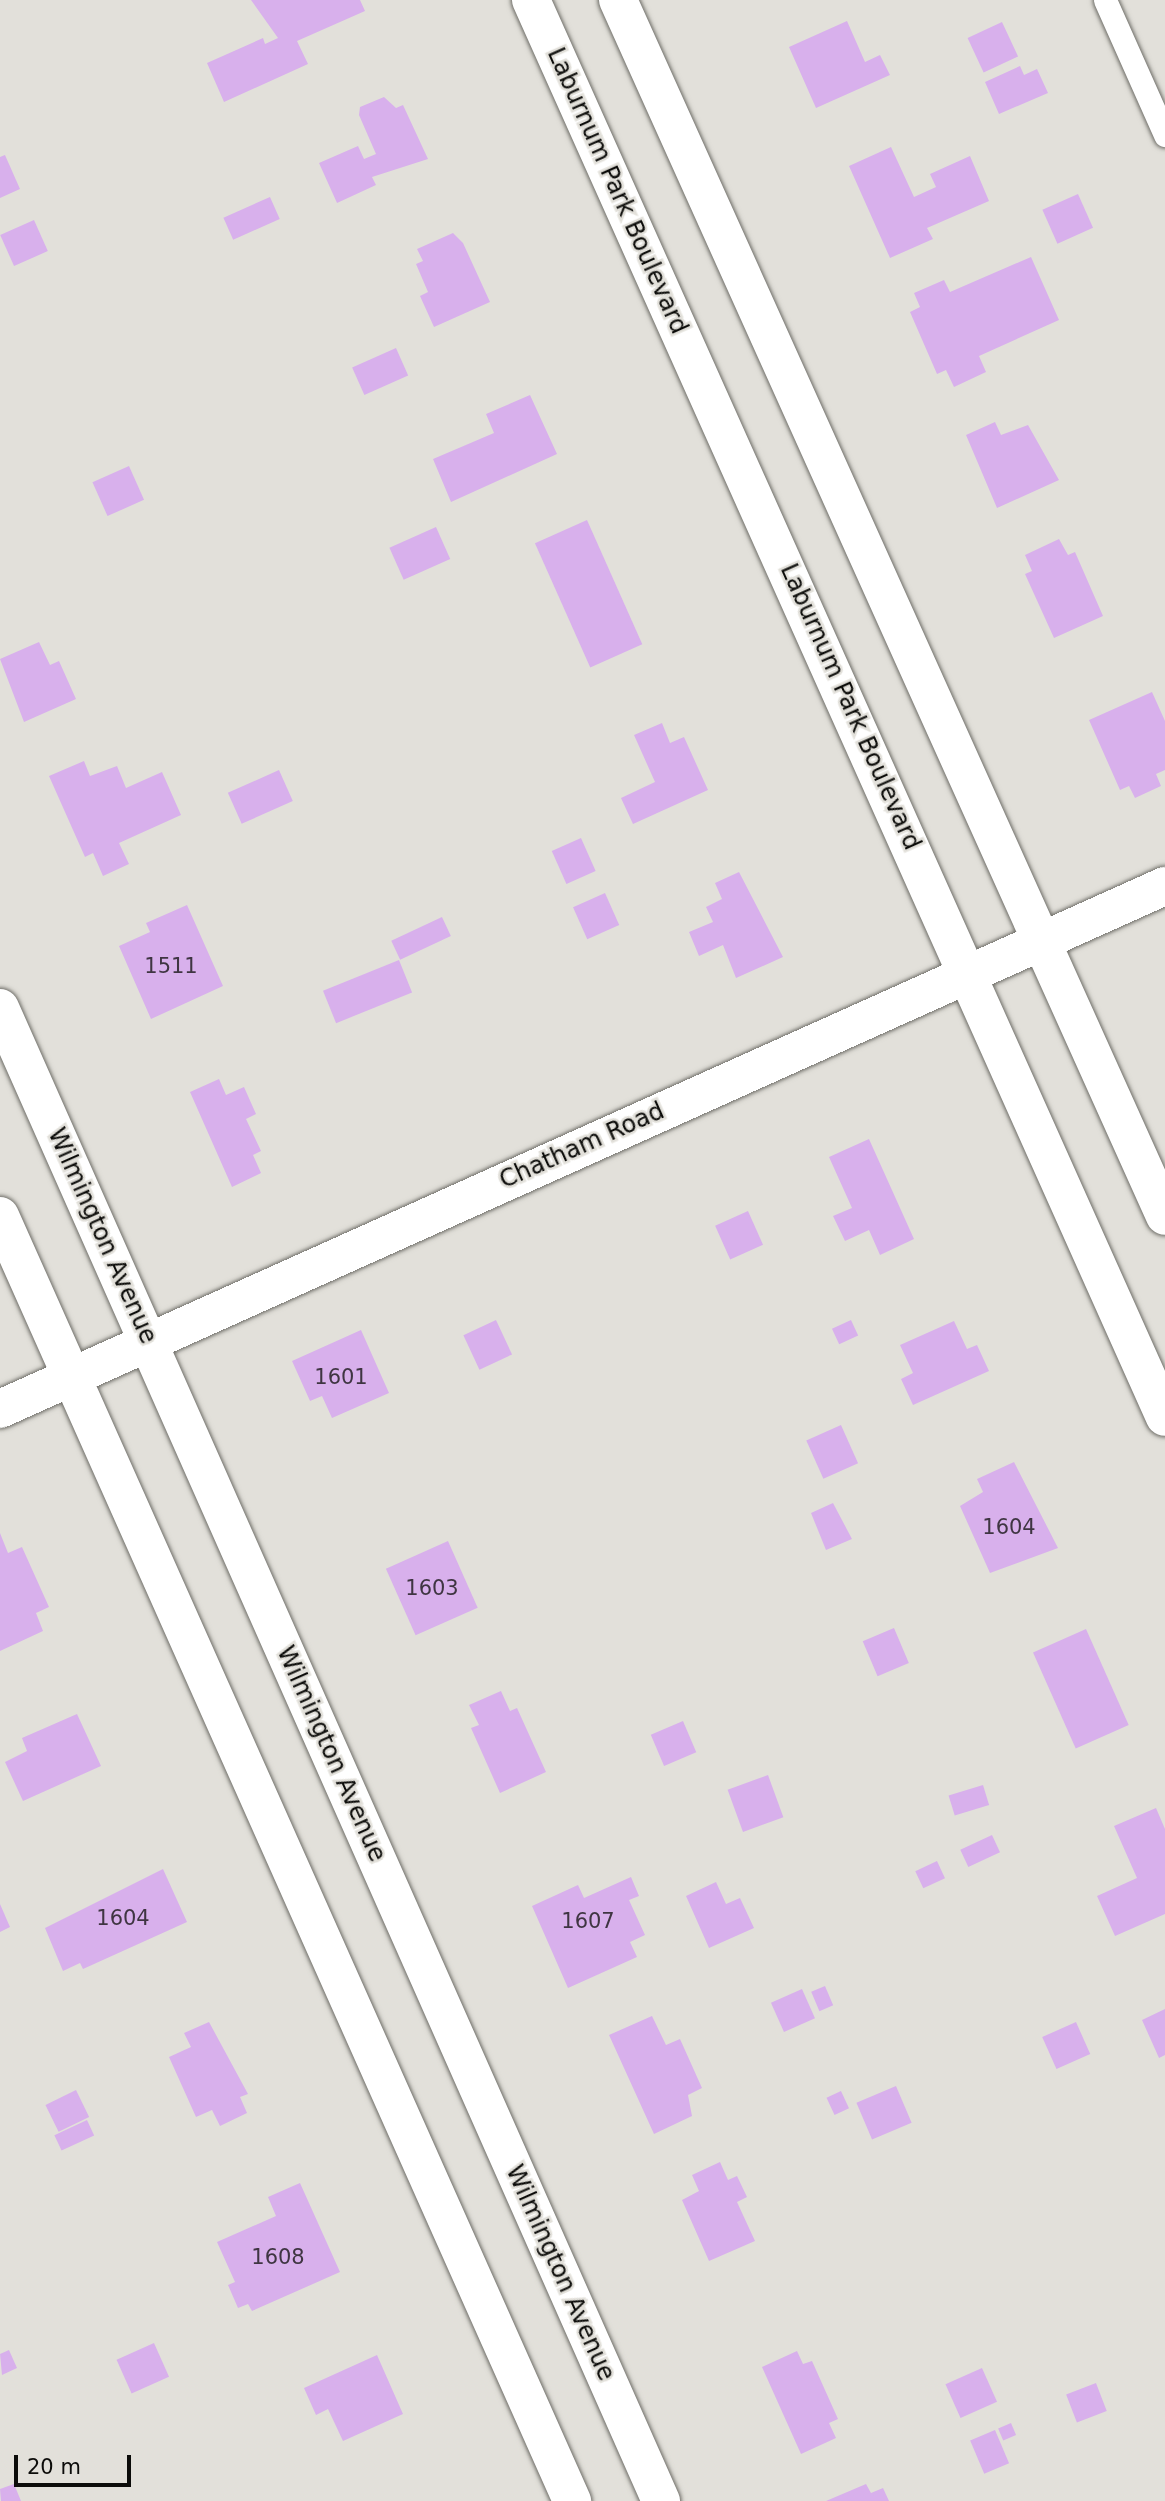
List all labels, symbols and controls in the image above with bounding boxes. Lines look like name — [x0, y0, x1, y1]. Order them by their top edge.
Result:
street label: Laburnum Park Boulevard — [541, 43, 693, 339]
street label: Laburnum Park Boulevard — [774, 559, 926, 855]
house number: 1511 — [144, 953, 198, 979]
street label: Chatham Road — [495, 1097, 669, 1195]
street label: Wilmington Avenue — [41, 1124, 163, 1348]
house number: 1601 — [314, 1364, 368, 1390]
house number: 1604 — [982, 1514, 1036, 1540]
house number: 1603 — [405, 1575, 459, 1601]
street label: Wilmington Avenue — [270, 1642, 392, 1866]
house number: 1604 — [96, 1905, 150, 1931]
house number: 1607 — [561, 1908, 615, 1934]
street label: Wilmington Avenue — [499, 2161, 621, 2385]
house number: 1608 — [251, 2244, 305, 2270]
scale bar — [18, 2442, 135, 2486]
text: 20 m — [27, 2455, 81, 2479]

